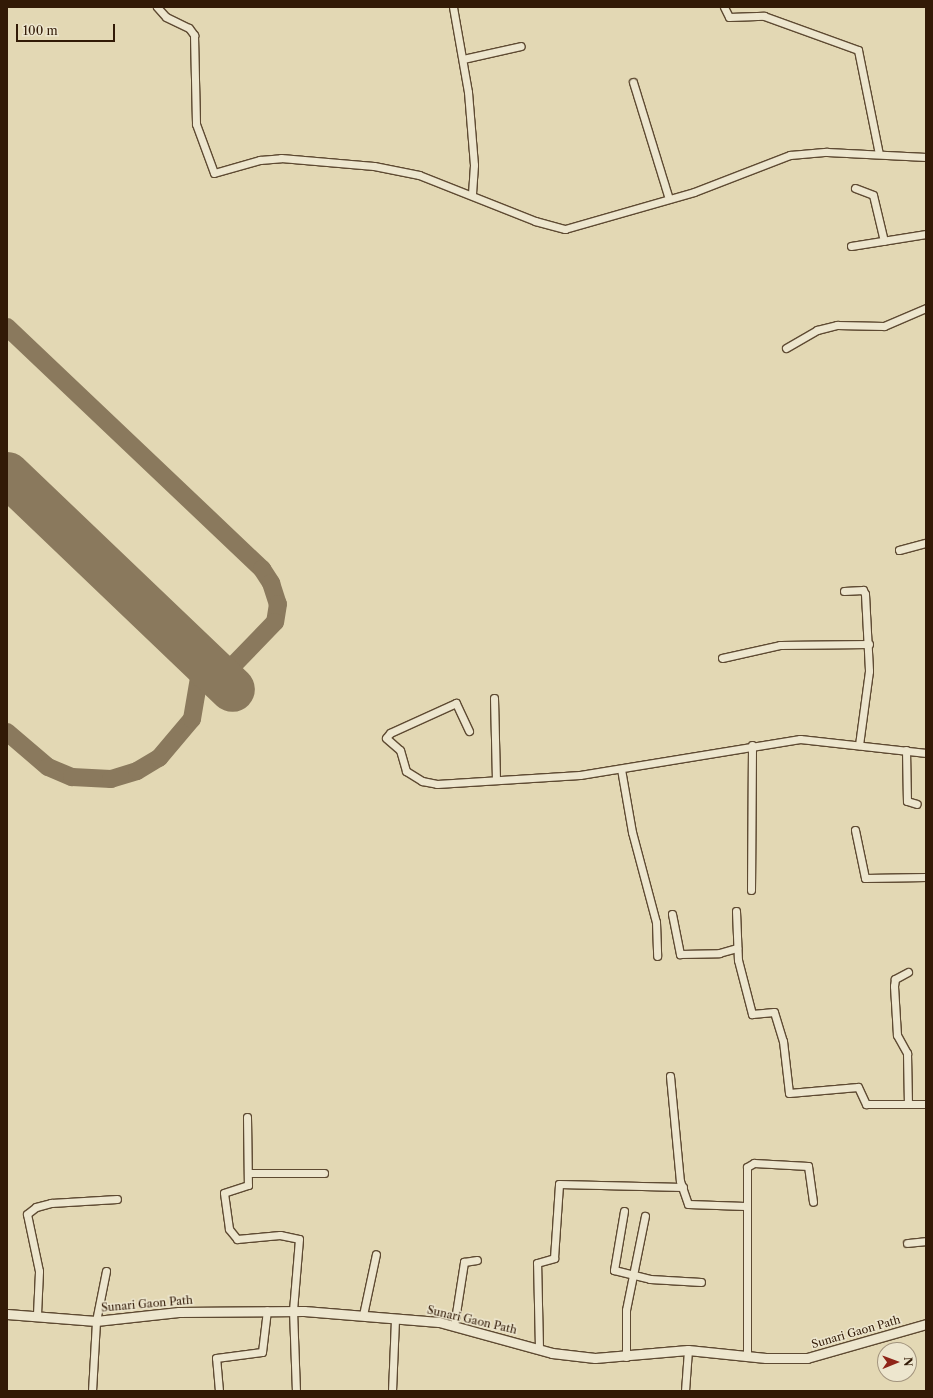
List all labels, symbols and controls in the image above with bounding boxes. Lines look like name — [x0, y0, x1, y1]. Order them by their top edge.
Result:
scale bar — [18, 16, 117, 42]
text: 100 m — [23, 23, 58, 38]
street label: Sunari Gaon Path — [101, 1293, 193, 1315]
street label: Sunari Gaon Path — [426, 1303, 518, 1337]
street label: Sunari Gaon Path — [810, 1313, 902, 1351]
north arrow — [877, 1342, 917, 1382]
text: N — [901, 1357, 915, 1367]

